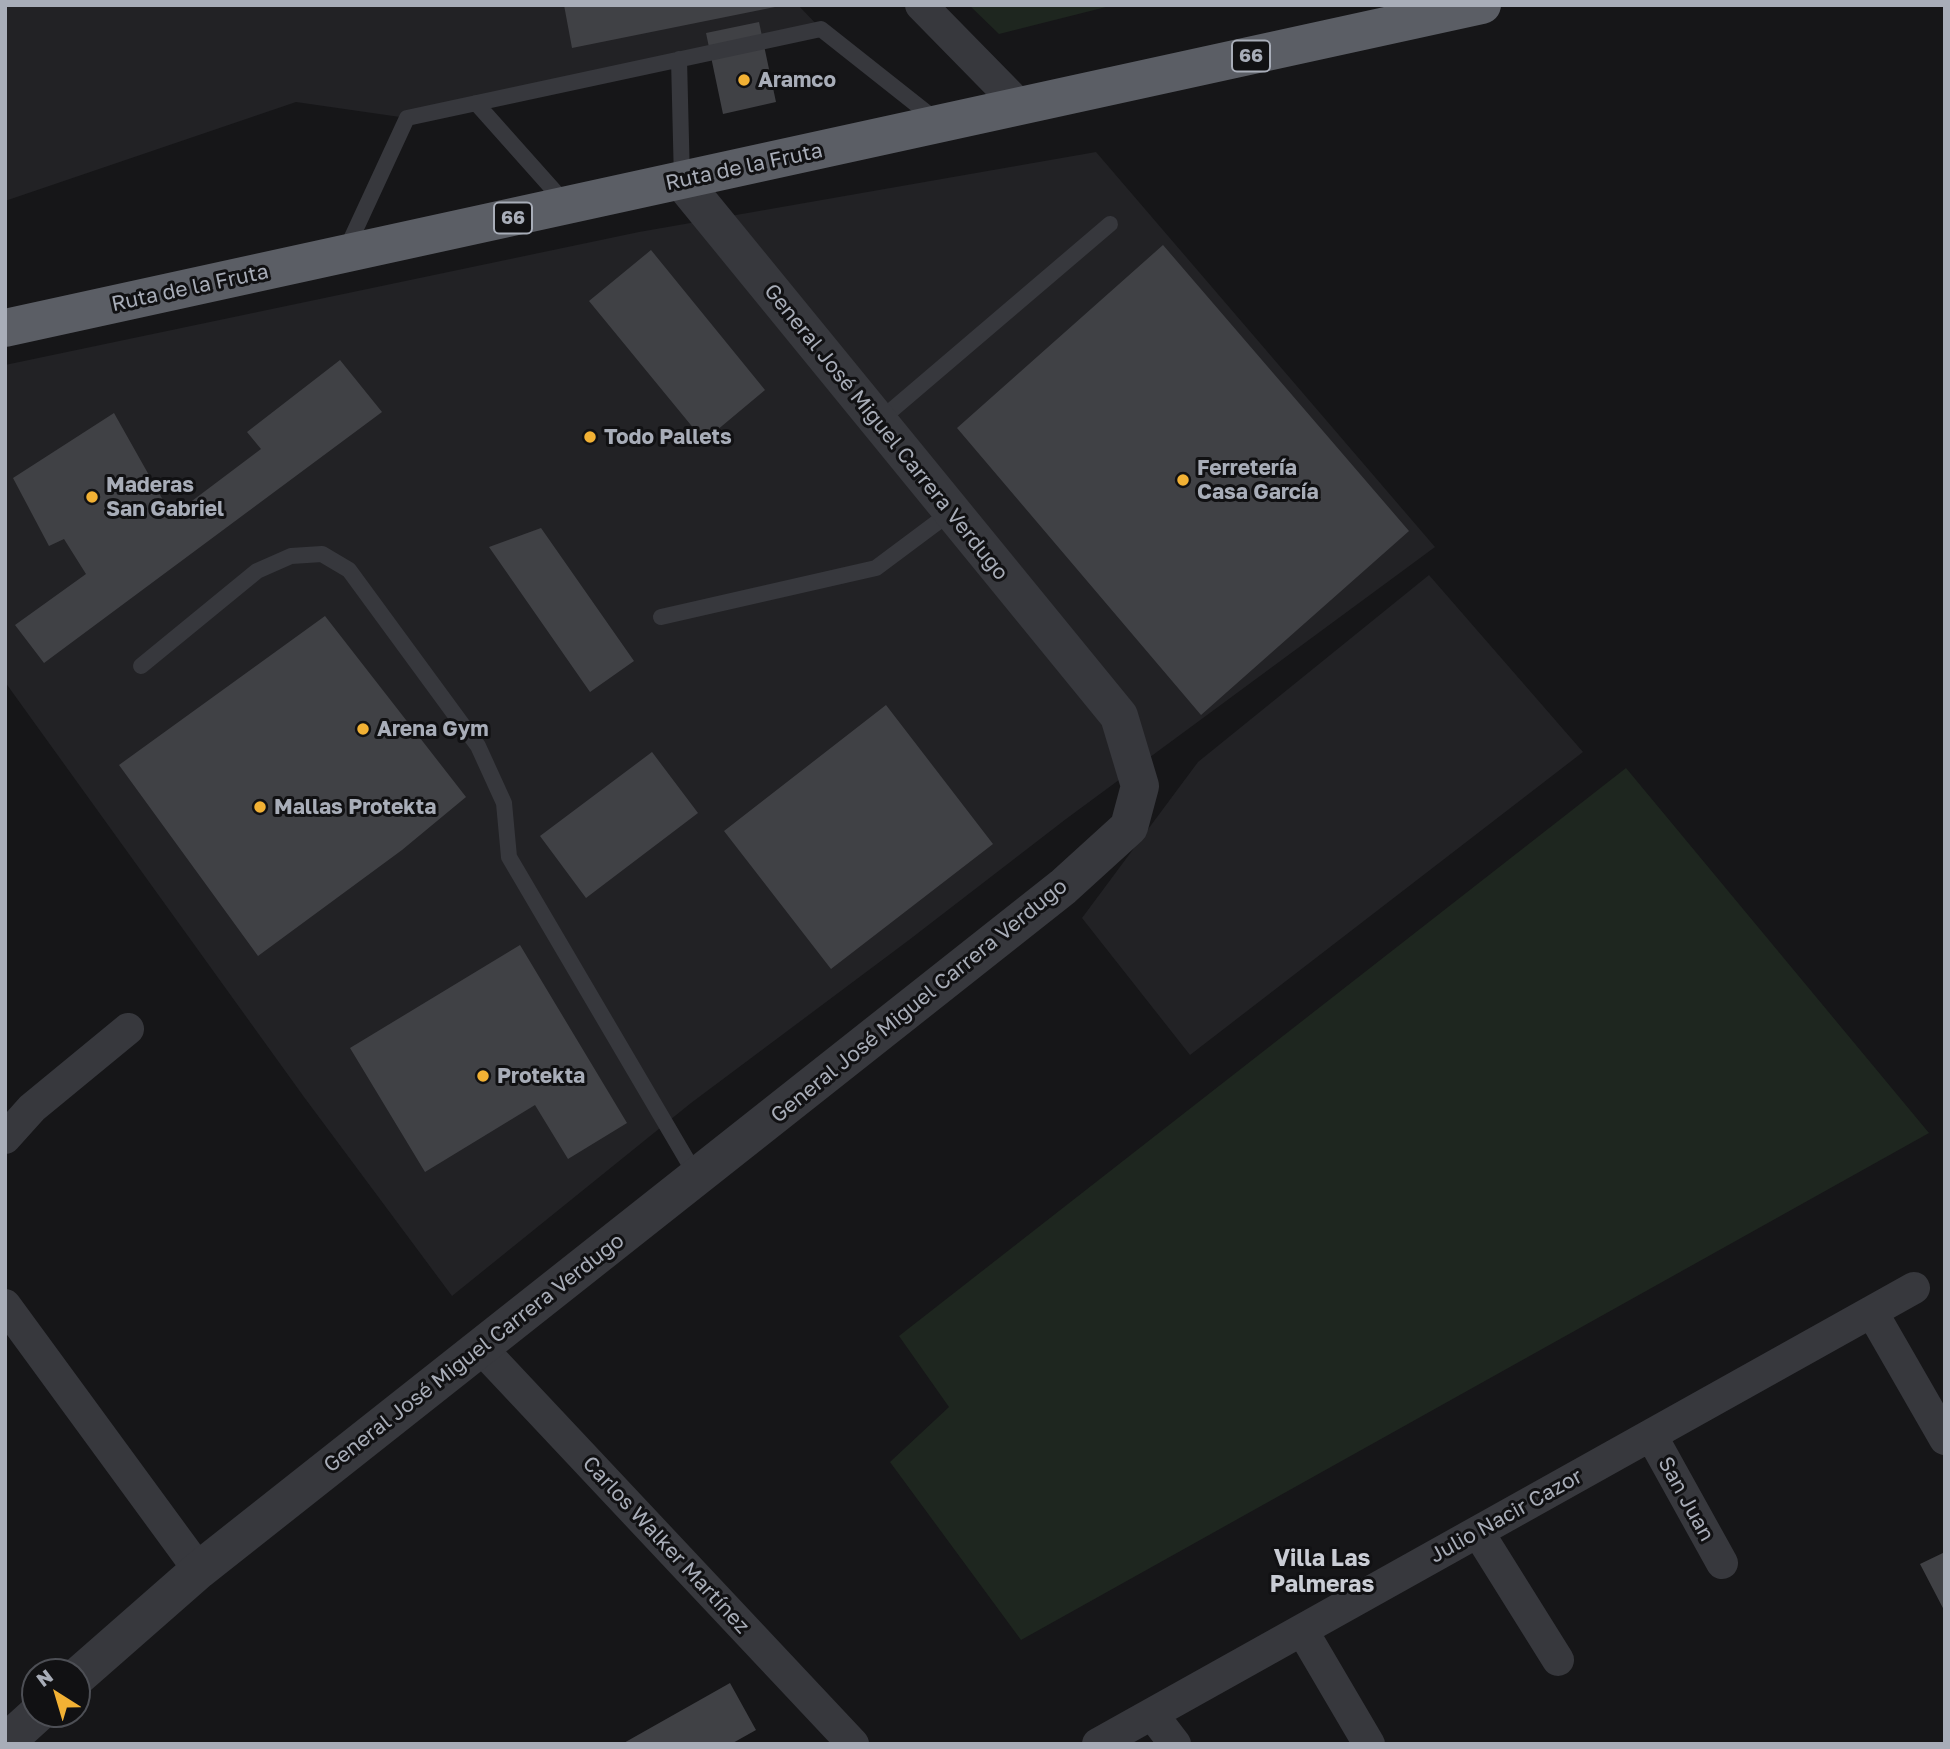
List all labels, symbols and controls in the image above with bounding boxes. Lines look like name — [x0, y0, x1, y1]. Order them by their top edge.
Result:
road number: 66 — [1232, 40, 1270, 72]
place label: Aramco — [758, 67, 836, 93]
marker: Aramco — [736, 72, 752, 88]
street label: Ruta de la Fruta — [663, 138, 825, 196]
road number: 66 — [494, 202, 532, 233]
street label: Ruta de la Fruta — [109, 259, 271, 317]
street label: General José Miguel Carrera Verdugo — [759, 279, 1013, 585]
place label: Todo Pallets — [604, 424, 732, 450]
marker: Todo Pallets — [582, 429, 598, 445]
place label: Ferretería Casa García — [1197, 455, 1319, 505]
place label: Maderas San Gabriel — [106, 472, 224, 522]
marker: Ferretería Casa García — [1175, 472, 1191, 488]
marker: Maderas San Gabriel — [84, 489, 100, 505]
place label: Arena Gym — [377, 716, 489, 742]
marker: Arena Gym — [355, 721, 371, 737]
place label: Mallas Protekta — [274, 794, 436, 820]
marker: Mallas Protekta — [252, 799, 268, 815]
street label: General José Miguel Carrera Verdugo — [766, 874, 1072, 1128]
place label: Protekta — [497, 1063, 585, 1089]
marker: Protekta — [475, 1068, 491, 1084]
street label: General José Miguel Carrera Verdugo — [319, 1228, 629, 1478]
street label: Carlos Walker Martínez — [577, 1451, 755, 1639]
street label: San Juan — [1653, 1452, 1719, 1546]
street label: Julio Nacir Cazor — [1425, 1464, 1587, 1568]
district label: Villa Las Palmeras — [1270, 1545, 1374, 1599]
north arrow — [21, 1658, 91, 1728]
text: N — [32, 1664, 57, 1691]

